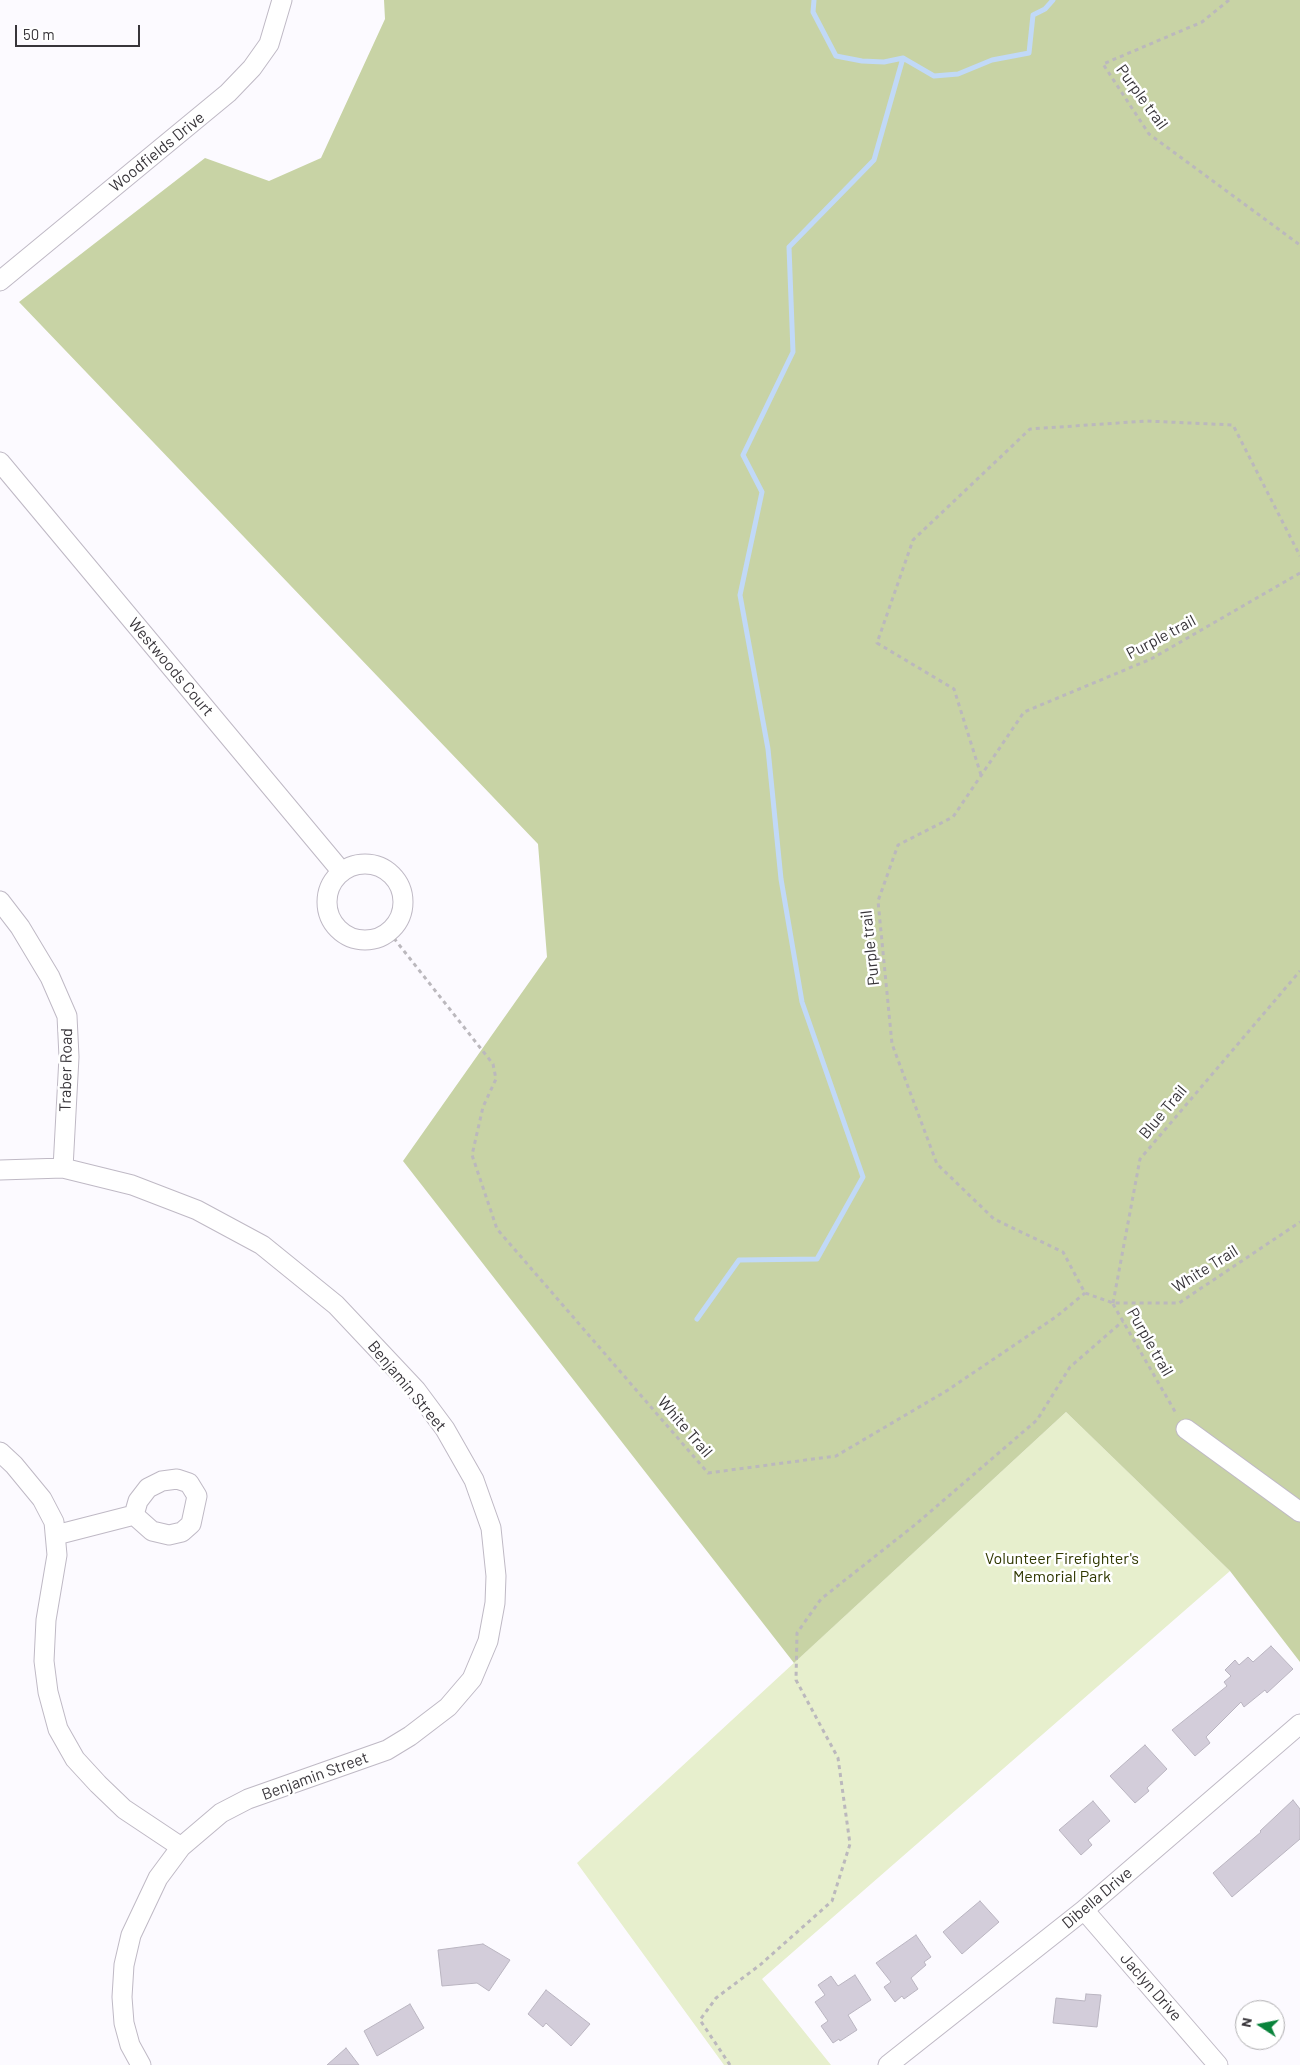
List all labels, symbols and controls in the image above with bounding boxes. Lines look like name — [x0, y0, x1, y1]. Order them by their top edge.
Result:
scale bar — [18, 15, 142, 47]
text: 50 m — [23, 25, 55, 43]
street label: Purple trail — [1112, 61, 1172, 133]
street label: Woodfields Drive — [106, 108, 208, 196]
street label: Purple trail — [1123, 611, 1199, 663]
street label: Westwoods Court — [124, 614, 218, 720]
street label: Purple trail — [856, 909, 884, 987]
street label: Traber Road — [56, 1028, 76, 1112]
street label: Blue Trail — [1135, 1081, 1191, 1143]
street label: White Trail — [1169, 1241, 1241, 1297]
street label: Purple trail — [1123, 1304, 1177, 1380]
street label: Benjamin Street — [364, 1337, 450, 1435]
street label: White Trail — [653, 1393, 717, 1461]
park label: Volunteer Firefighter's Memorial Park — [985, 1549, 1139, 1587]
street label: Benjamin Street — [259, 1748, 371, 1804]
street label: Dibella Drive — [1058, 1863, 1136, 1933]
street label: Jaclyn Drive — [1116, 1949, 1186, 2025]
north arrow — [1235, 2000, 1285, 2050]
text: N — [1237, 2016, 1255, 2028]

